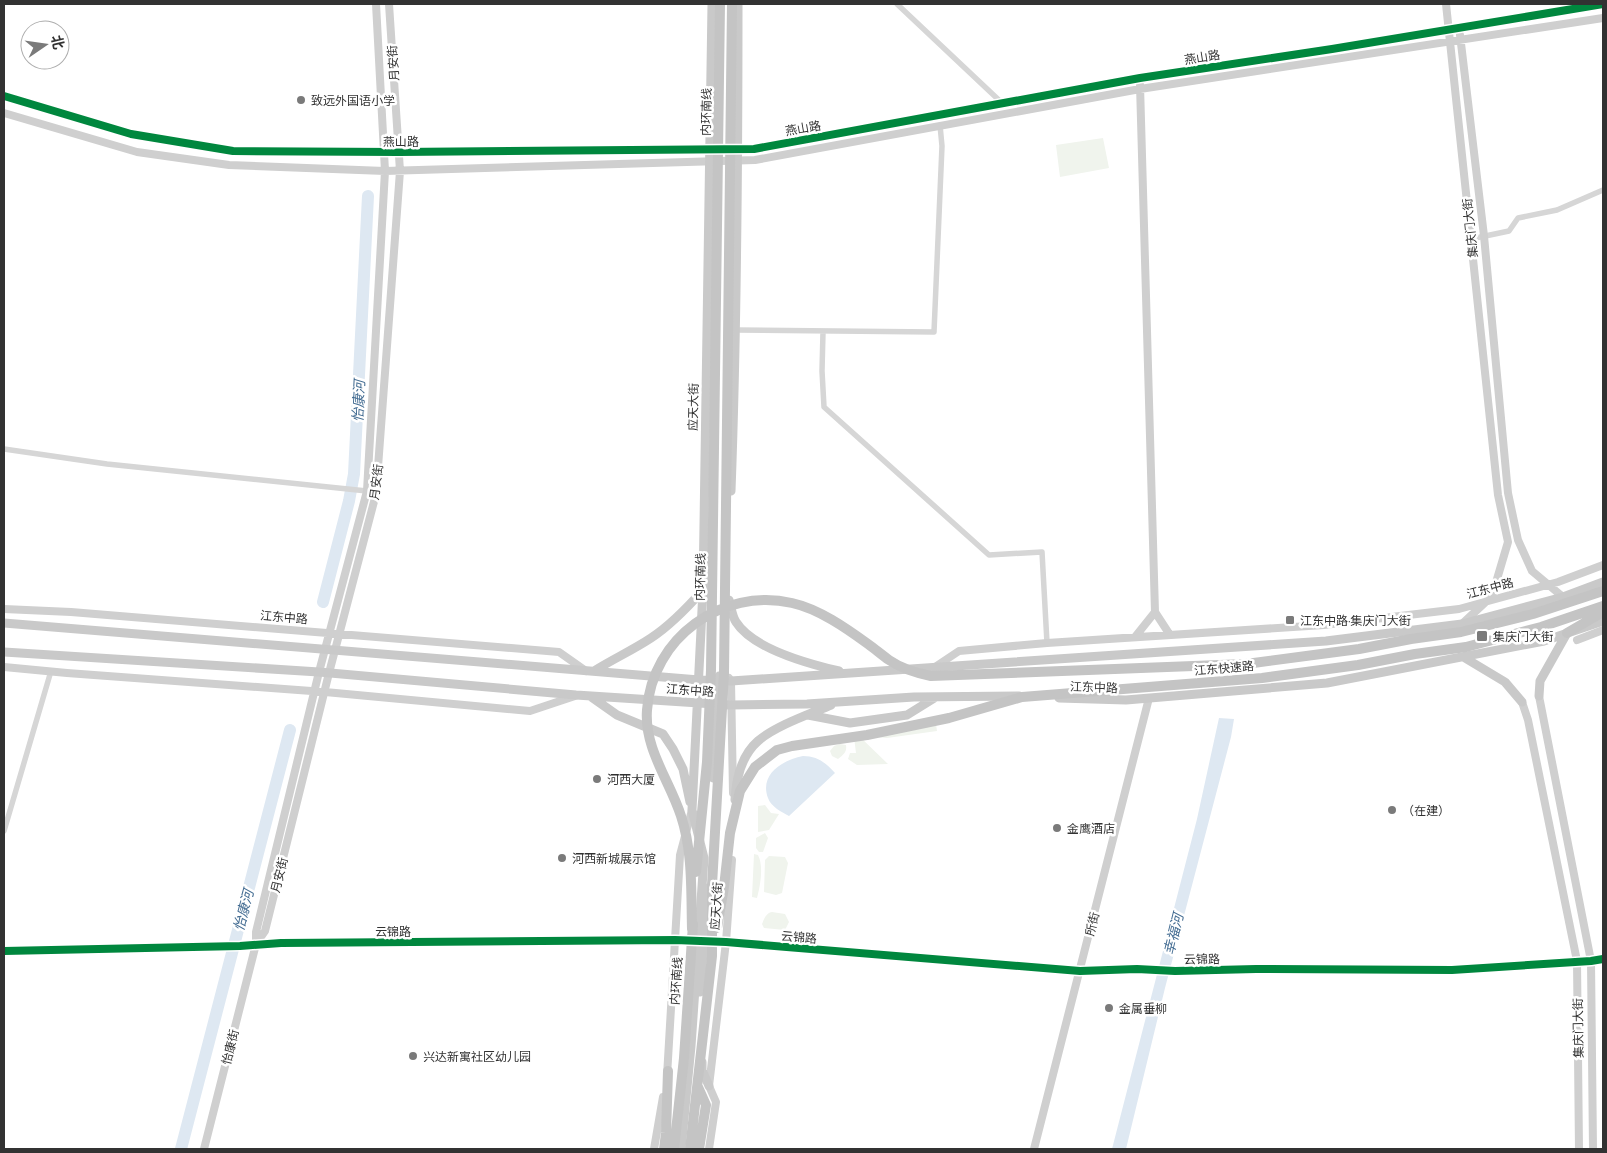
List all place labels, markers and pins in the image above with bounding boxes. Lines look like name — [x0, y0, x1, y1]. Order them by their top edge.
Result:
place label: 致远外国语小学 — [311, 91, 395, 110]
marker: 致远外国语小学 — [295, 94, 307, 106]
place label: 江东中路·集庆门大街 — [1300, 611, 1411, 630]
marker: 江东中路·集庆门大街 — [1284, 614, 1296, 626]
place label: 集庆门大街 — [1493, 627, 1553, 646]
marker: 集庆门大街 — [1475, 629, 1489, 643]
place label: 河西大厦 — [607, 770, 655, 789]
marker: 河西大厦 — [591, 773, 603, 785]
place label: （在建） — [1402, 801, 1450, 820]
marker: （在建） — [1386, 804, 1398, 816]
place label: 金鹰酒店 — [1067, 819, 1115, 838]
marker: 金鹰酒店 — [1051, 822, 1063, 834]
place label: 河西新城展示馆 — [572, 849, 656, 868]
marker: 河西新城展示馆 — [556, 852, 568, 864]
place label: 金属垂柳 — [1119, 999, 1167, 1018]
marker: 金属垂柳 — [1103, 1002, 1115, 1014]
place label: 兴达新寓社区幼儿园 — [423, 1047, 531, 1066]
marker: 兴达新寓社区幼儿园 — [407, 1050, 419, 1062]

